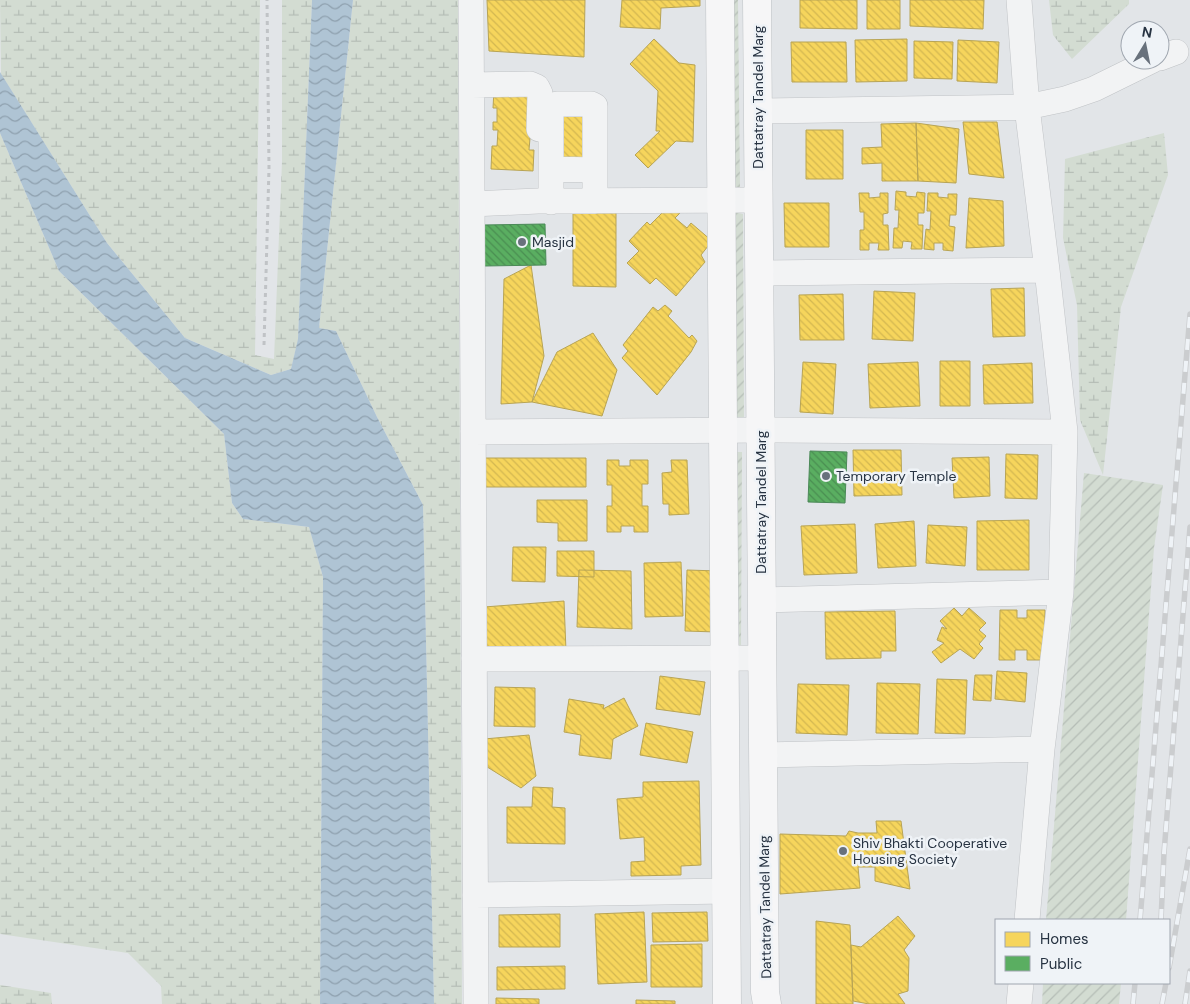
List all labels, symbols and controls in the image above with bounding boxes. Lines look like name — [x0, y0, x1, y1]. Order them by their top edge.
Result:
north arrow — [1120, 20, 1170, 70]
text: N — [1141, 22, 1154, 42]
street label: Dattatray Tandel Marg — [749, 25, 767, 169]
place label: Masjid — [532, 233, 574, 251]
marker: Masjid — [516, 236, 528, 248]
street label: Dattatray Tandel Marg — [752, 430, 770, 574]
place label: Temporary Temple — [836, 467, 956, 485]
marker: Temporary Temple — [820, 470, 832, 482]
place label: Shiv Bhakti Cooperative Housing Society — [853, 834, 1007, 868]
street label: Dattatray Tandel Marg — [755, 835, 775, 979]
marker: Shiv Bhakti Cooperative Housing Society — [837, 845, 849, 857]
legend — [995, 919, 1170, 984]
text: Homes — [1040, 929, 1089, 949]
text: Public — [1040, 954, 1082, 974]

